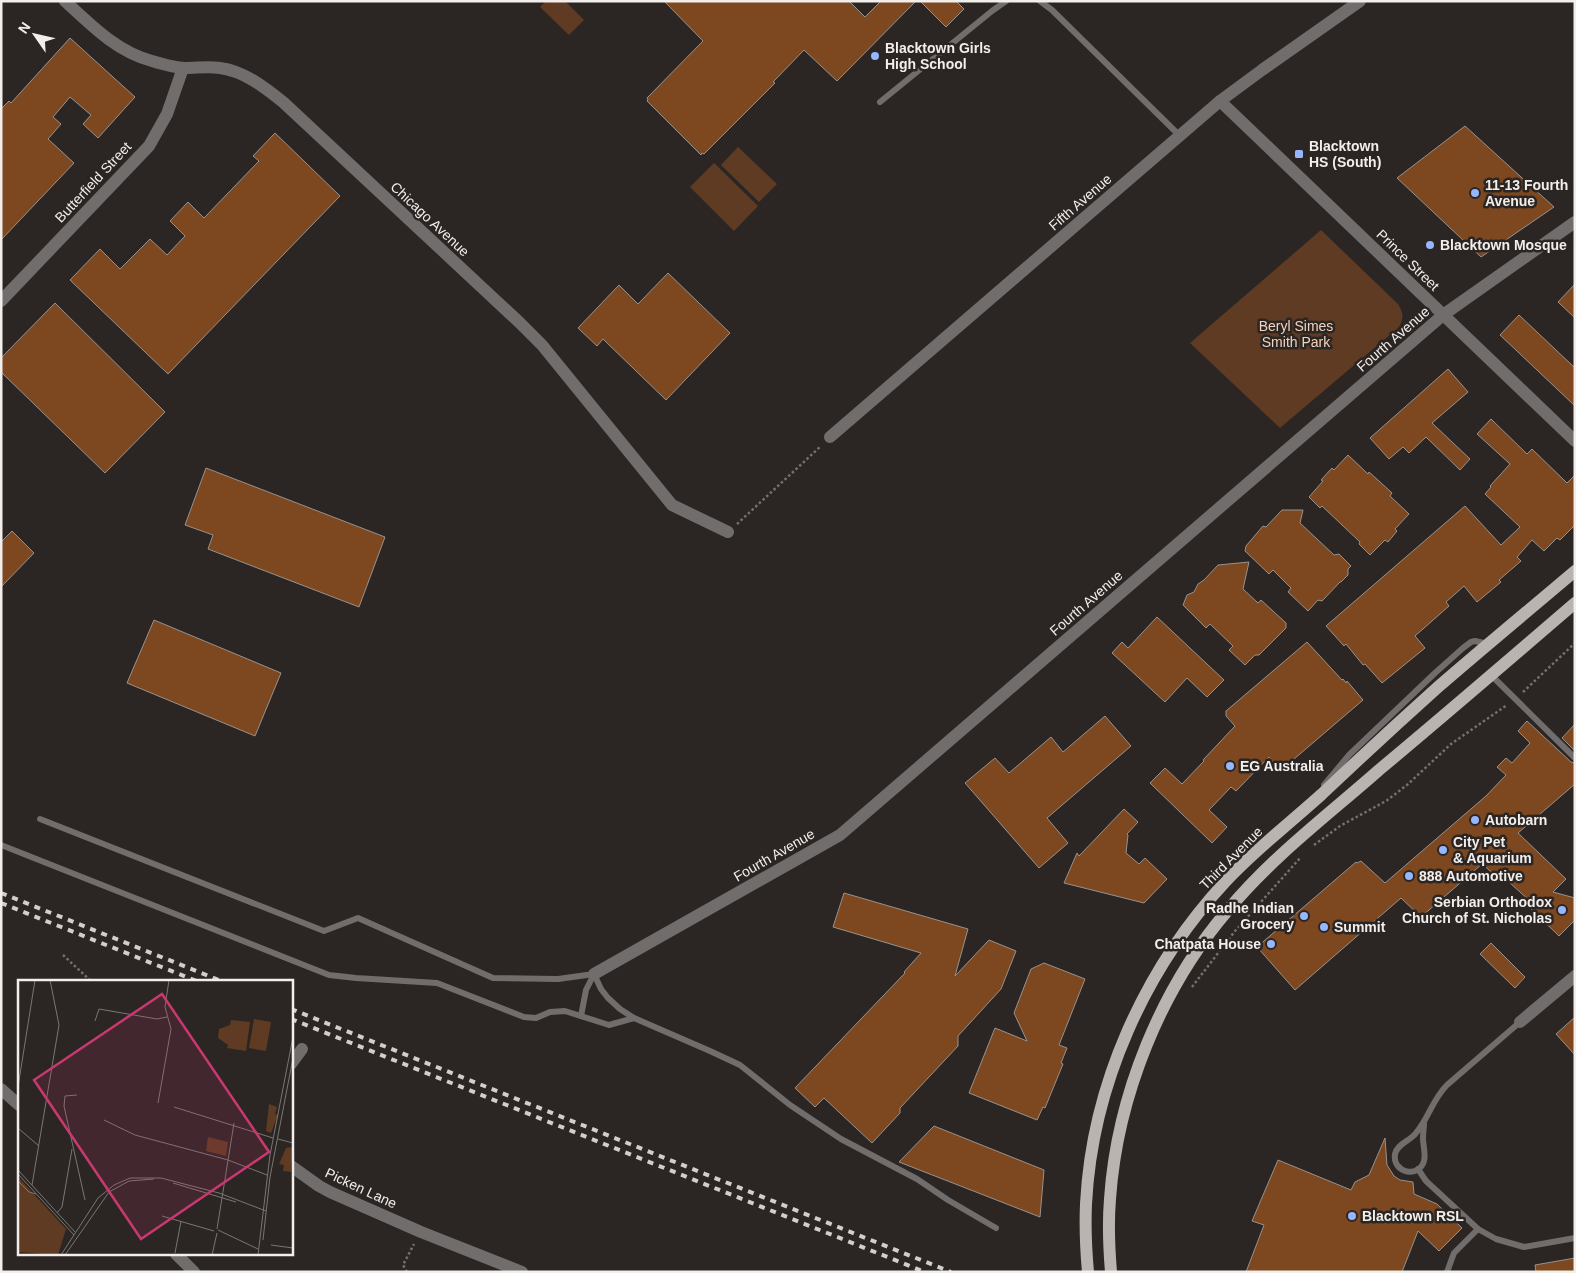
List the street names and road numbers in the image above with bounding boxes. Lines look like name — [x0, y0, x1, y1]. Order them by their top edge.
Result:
street label: Butterfield Street — [52, 138, 134, 226]
street label: Fifth Avenue — [1045, 170, 1115, 233]
street label: Chicago Avenue — [387, 178, 473, 260]
street label: Prince Street — [1373, 226, 1443, 294]
street label: Fourth Avenue — [1353, 303, 1433, 375]
street label: Fourth Avenue — [1046, 567, 1126, 639]
street label: Third Avenue — [1196, 823, 1266, 893]
street label: Fourth Avenue — [731, 825, 818, 885]
street label: Picken Lane — [323, 1164, 399, 1212]

